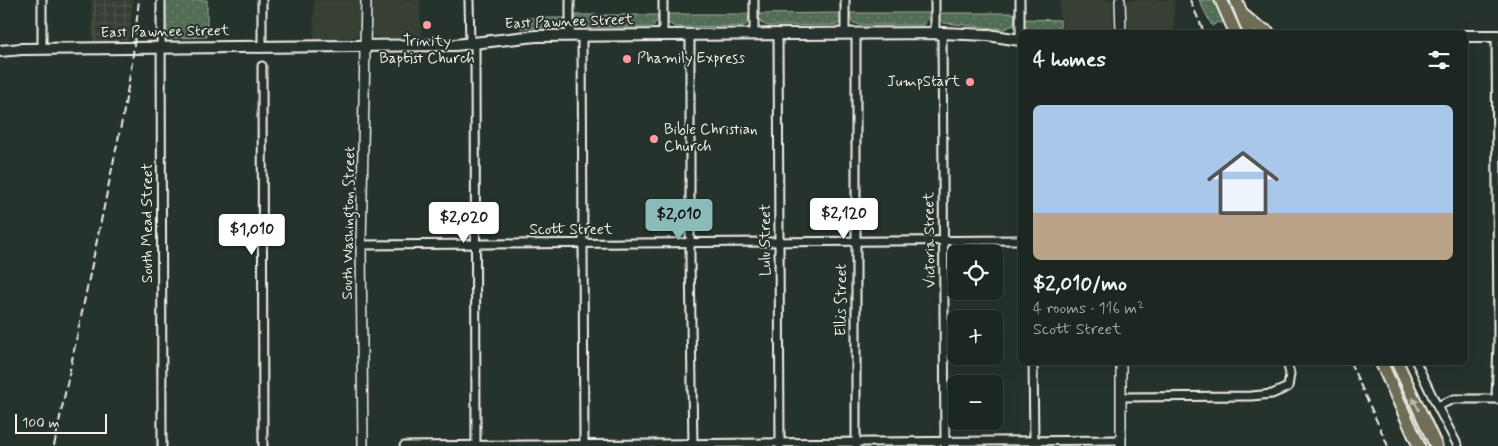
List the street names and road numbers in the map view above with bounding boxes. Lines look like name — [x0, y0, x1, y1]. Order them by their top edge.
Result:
street label: East Pawnee Street — [504, 10, 634, 34]
street label: East Pawnee Street — [100, 21, 230, 43]
street label: South Washington Street — [338, 146, 361, 300]
street label: South Mead Street — [138, 163, 158, 283]
street label: Victoria Street — [919, 192, 941, 288]
street label: Lulu Street — [756, 204, 776, 276]
street label: Scott Street — [530, 220, 613, 240]
street label: Ellis Street — [832, 263, 852, 336]

